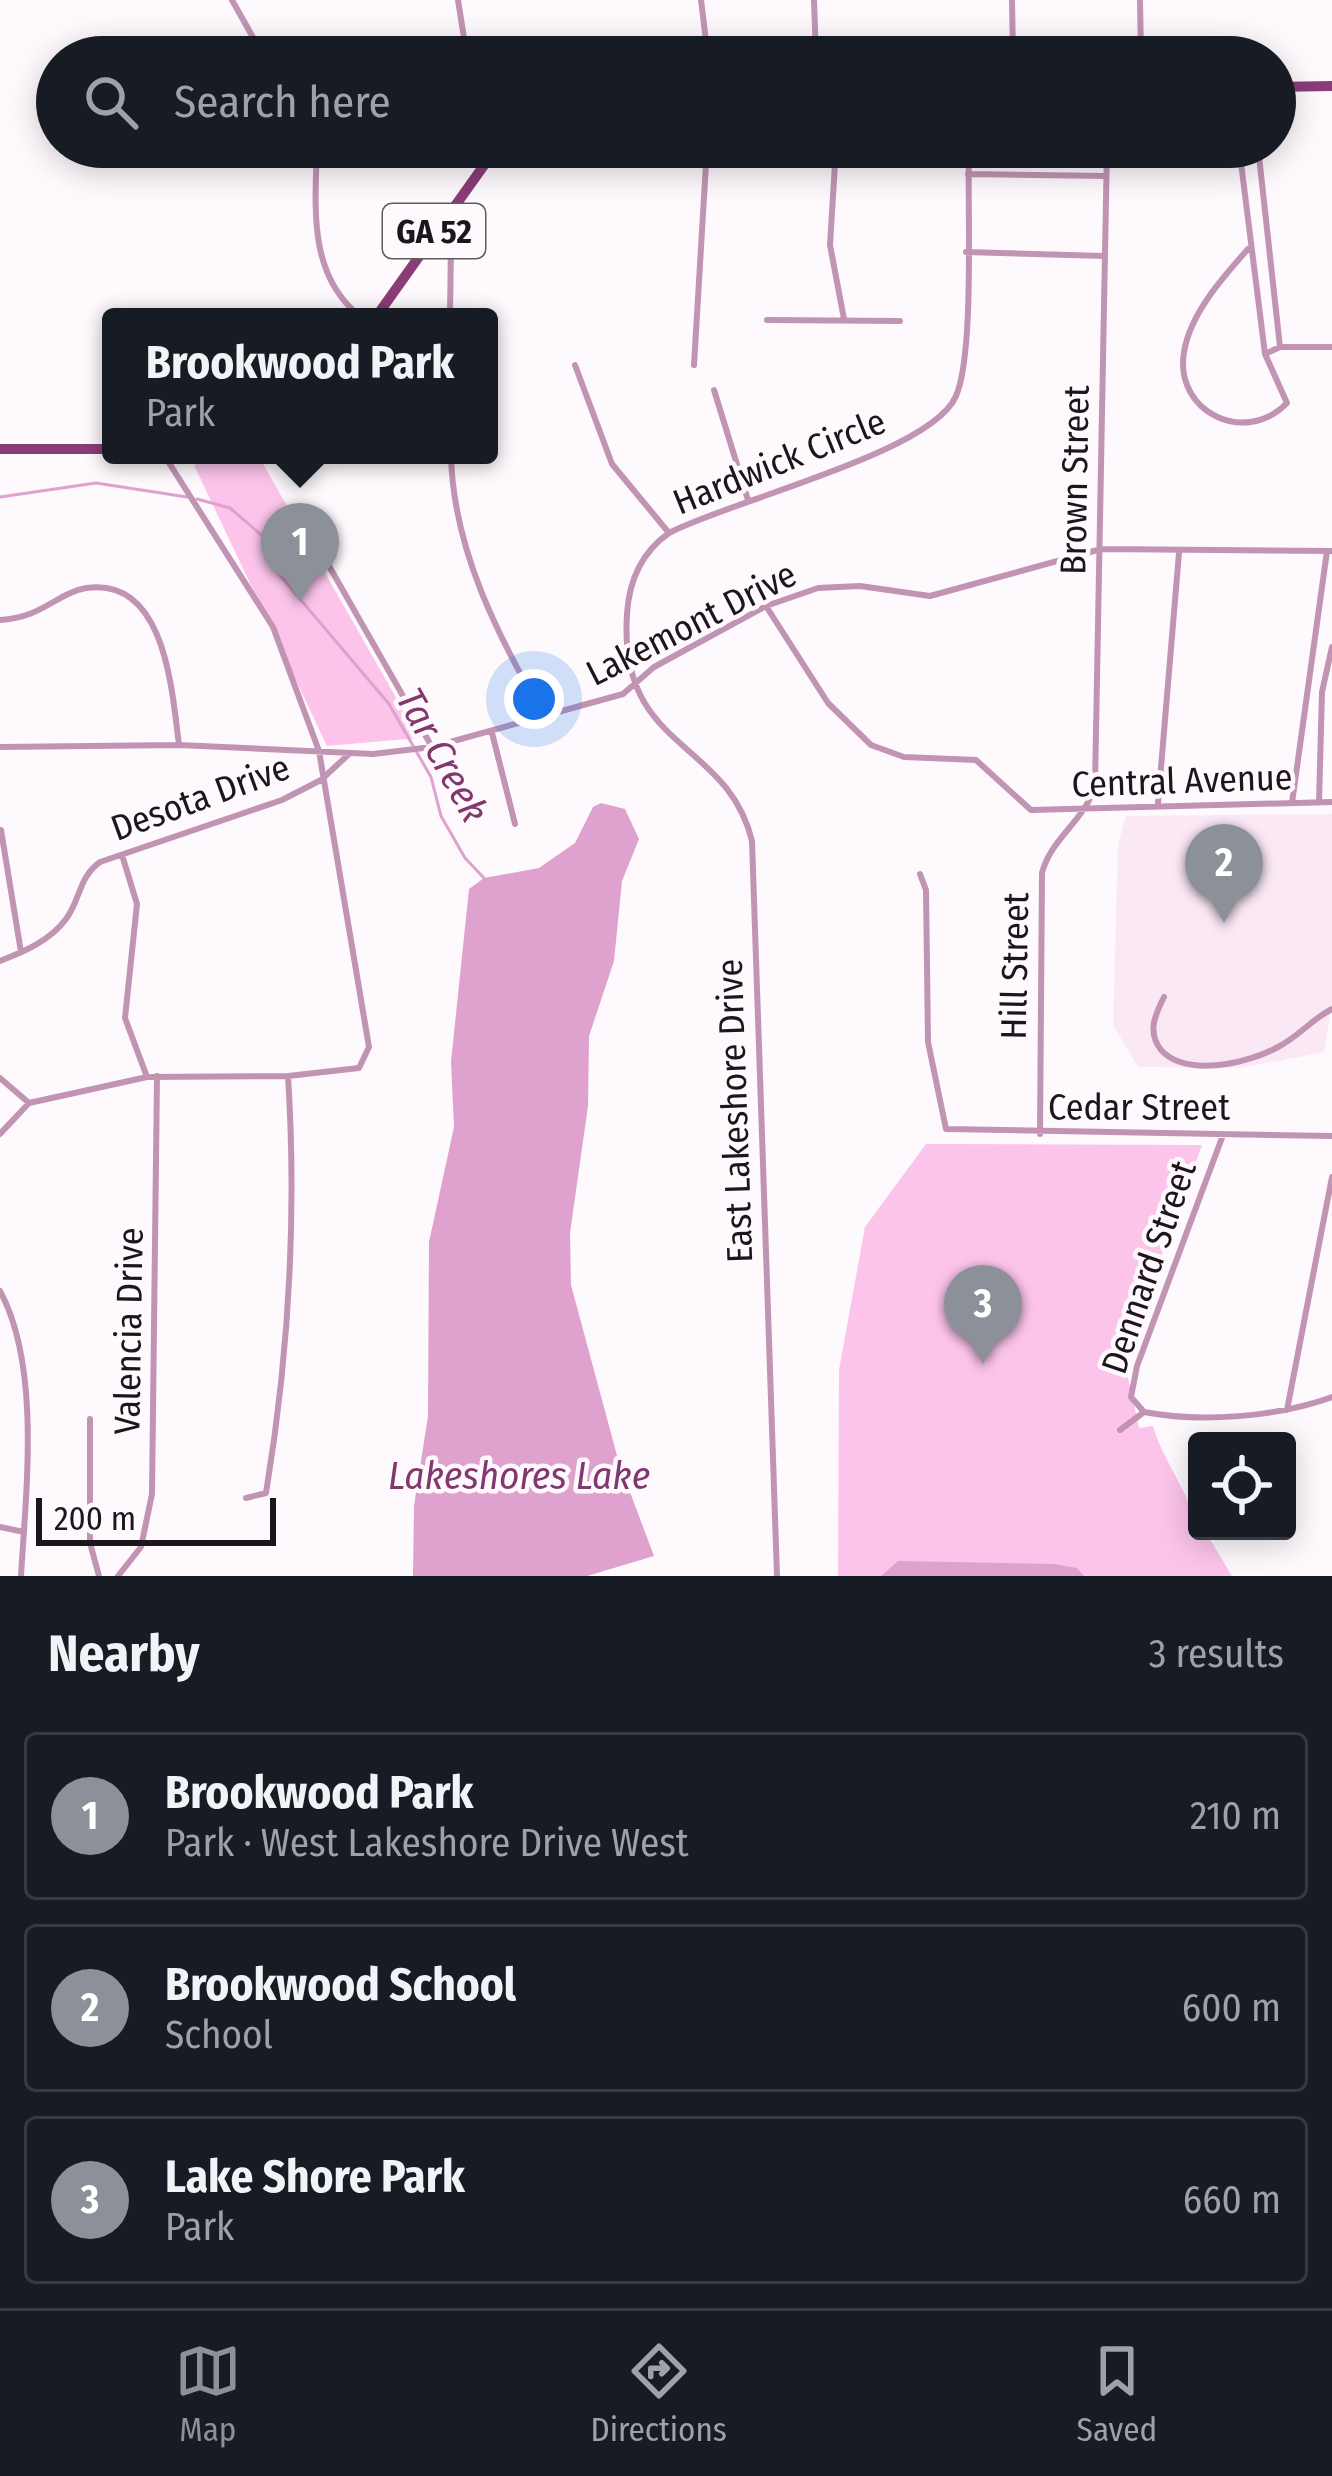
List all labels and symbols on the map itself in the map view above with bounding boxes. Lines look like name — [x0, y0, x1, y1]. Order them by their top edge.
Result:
road number: GA 52 — [383, 204, 485, 258]
street label: Brown Street — [1051, 385, 1099, 575]
street label: Hardwick Circle — [667, 399, 892, 524]
pin: 1 — [261, 503, 339, 602]
street label: Lakemont Drive — [579, 552, 804, 696]
your location — [504, 669, 564, 729]
water label: Tar Creek — [387, 680, 498, 831]
street label: Desota Drive — [105, 745, 296, 851]
street label: Central Avenue — [1071, 755, 1293, 807]
pin: 2 — [1185, 824, 1263, 923]
street label: Hill Street — [992, 892, 1038, 1040]
street label: East Lakeshore Drive — [708, 958, 762, 1264]
street label: Cedar Street — [1048, 1086, 1230, 1130]
street label: Dennard Street — [1092, 1155, 1206, 1379]
street label: Valencia Drive — [105, 1227, 153, 1435]
pin: 3 — [944, 1265, 1022, 1364]
water label: Lakeshores Lake — [388, 1453, 650, 1499]
scale bar — [36, 1492, 276, 1545]

